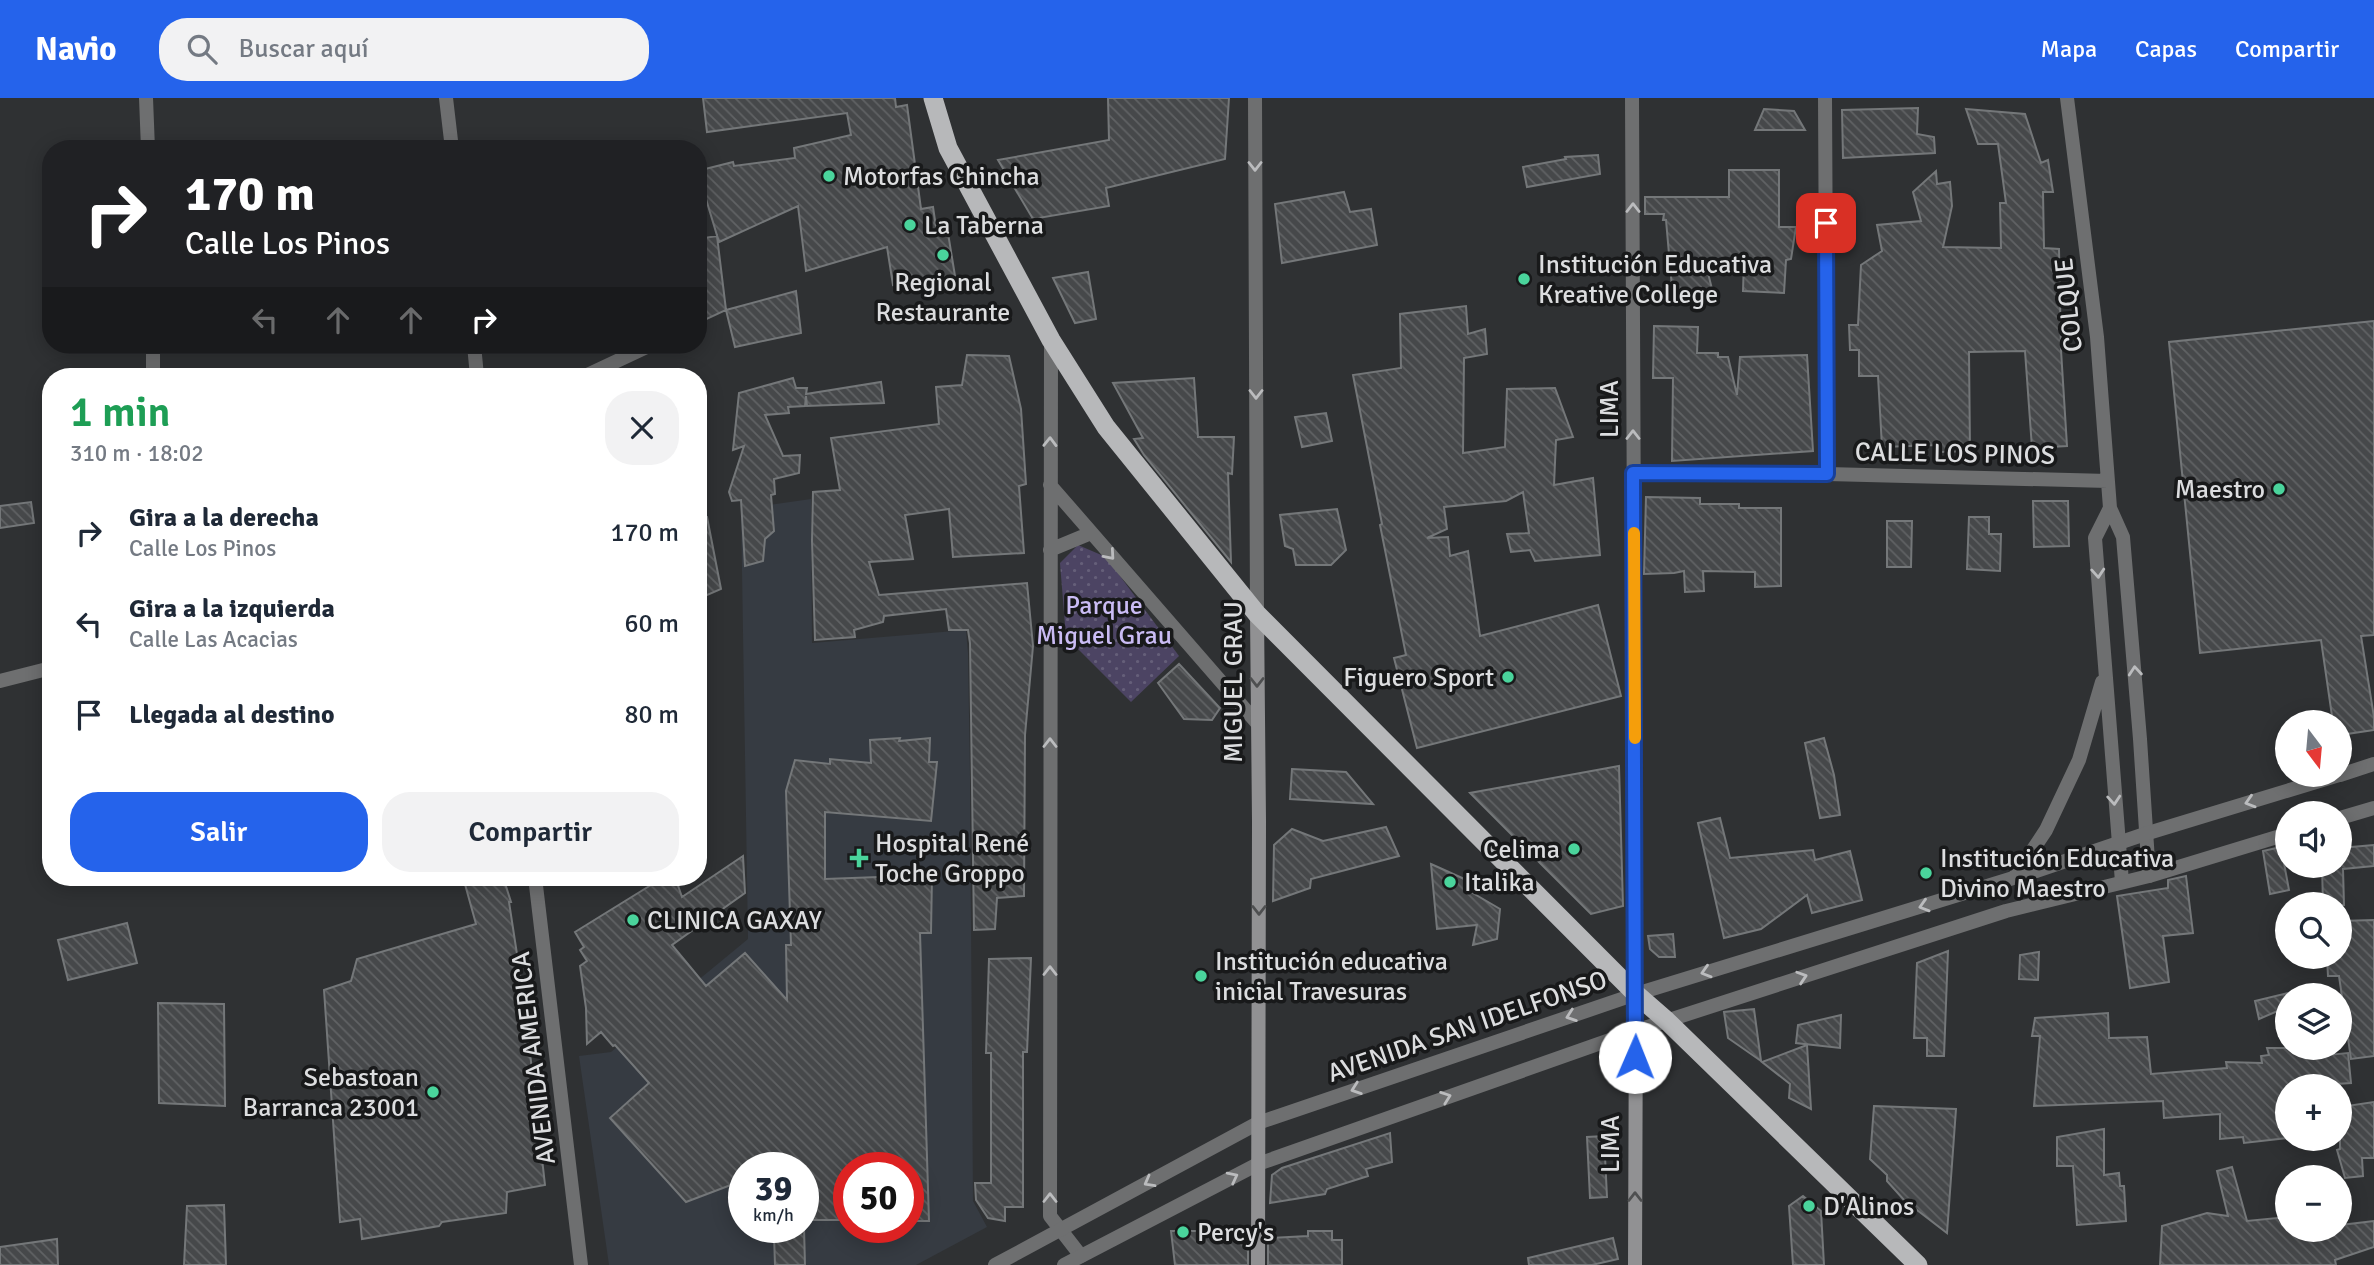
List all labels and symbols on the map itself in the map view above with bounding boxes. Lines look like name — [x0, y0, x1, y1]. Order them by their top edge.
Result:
place label: Motorfas Chincha — [843, 161, 1040, 193]
one-way arrow — [1247, 161, 1263, 172]
marker: Motorfas Chincha — [821, 168, 837, 184]
pin — [1796, 193, 1856, 253]
one-way arrow — [1625, 202, 1641, 213]
place label: La Taberna — [924, 210, 1044, 242]
marker: La Taberna — [902, 217, 918, 233]
marker: Regional Restaurante — [935, 247, 951, 263]
place label: Institución Educativa Kreative College — [1538, 249, 1772, 311]
street label: COLQUE — [2048, 256, 2090, 354]
place label: Regional Restaurante — [876, 267, 1010, 329]
marker: Institución Educativa Kreative College — [1516, 271, 1532, 287]
street label: LIMA — [1594, 380, 1626, 438]
one-way arrow — [1248, 389, 1264, 399]
one-way arrow — [1625, 430, 1641, 440]
one-way arrow — [1043, 436, 1058, 447]
street label: CALLE LOS PINOS — [1855, 436, 2055, 472]
place label: Maestro — [2175, 474, 2265, 506]
marker: Maestro — [2271, 481, 2287, 497]
one-way arrow — [1102, 547, 1115, 560]
one-way arrow — [2090, 568, 2105, 579]
park label: Parque Miguel Grau — [1036, 590, 1172, 652]
street label: MIGUEL GRAU — [1218, 601, 1250, 763]
place label: Figuero Sport — [1343, 662, 1494, 694]
one-way arrow — [2128, 665, 2143, 676]
marker: Figuero Sport — [1500, 669, 1516, 685]
one-way arrow — [1249, 678, 1265, 688]
north arrow — [2275, 710, 2352, 788]
one-way arrow — [1042, 737, 1058, 748]
one-way arrow — [2244, 794, 2256, 809]
one-way arrow — [2106, 795, 2121, 806]
place label: Hospital René Toche Groppo — [875, 828, 1029, 890]
place label: Celima — [1483, 834, 1560, 866]
marker: Celima — [1566, 841, 1582, 857]
place label: Institución Educativa Divino Maestro — [1940, 843, 2174, 905]
marker: Hospital René Toche Groppo — [849, 848, 869, 868]
marker: Institución Educativa Divino Maestro — [1918, 865, 1934, 881]
place label: Italika — [1464, 867, 1535, 899]
marker: Italika — [1442, 874, 1458, 890]
one-way arrow — [1918, 897, 1930, 912]
place label: CLINICA GAXAY — [647, 905, 822, 937]
one-way arrow — [1251, 905, 1267, 916]
marker: CLINICA GAXAY — [625, 912, 641, 928]
place label: Institución educativa inicial Travesuras — [1215, 946, 1448, 1008]
street label: AVENIDA AMERICA — [505, 950, 563, 1166]
street label: AVENIDA SAN IDELFONSO — [1323, 964, 1611, 1090]
one-way arrow — [1700, 964, 1712, 979]
one-way arrow — [1042, 965, 1058, 975]
marker: Institución educativa inicial Travesuras — [1193, 968, 1209, 984]
one-way arrow — [1796, 971, 1808, 986]
one-way arrow — [1566, 1008, 1578, 1022]
position arrow — [1598, 1020, 1672, 1094]
place label: Sebastoan Barranca 23001 — [242, 1062, 419, 1124]
one-way arrow — [1351, 1081, 1363, 1095]
marker: Sebastoan Barranca 23001 — [425, 1084, 441, 1100]
one-way arrow — [1440, 1091, 1452, 1105]
street label: LIMA — [1595, 1115, 1627, 1173]
speed limit sign: 50 — [833, 1152, 924, 1243]
one-way arrow — [1226, 1172, 1239, 1185]
one-way arrow — [1144, 1174, 1157, 1187]
one-way arrow — [1627, 1191, 1643, 1202]
place label: D'Alinos — [1823, 1191, 1914, 1223]
one-way arrow — [1042, 1192, 1058, 1203]
marker: D'Alinos — [1801, 1198, 1817, 1214]
place label: Percy's — [1197, 1217, 1274, 1249]
marker: Percy's — [1175, 1224, 1191, 1240]

